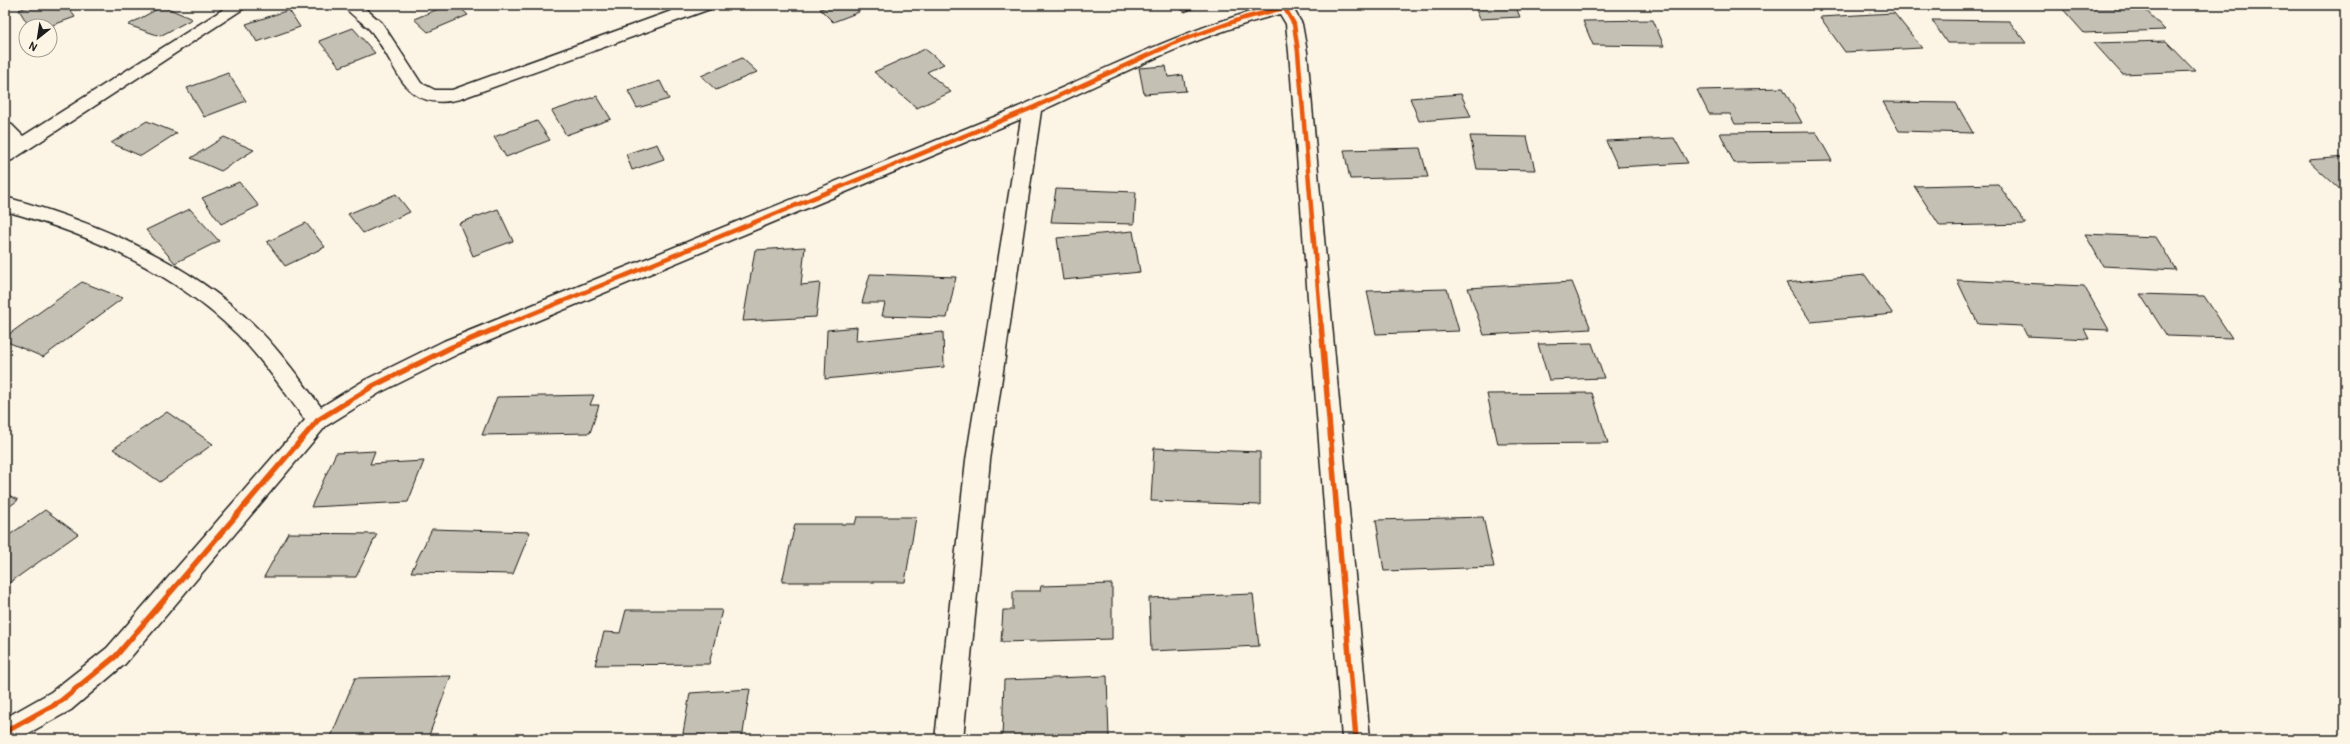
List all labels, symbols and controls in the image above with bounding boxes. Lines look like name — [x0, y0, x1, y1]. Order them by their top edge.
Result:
north arrow — [18, 18, 58, 58]
text: N — [26, 38, 40, 54]

